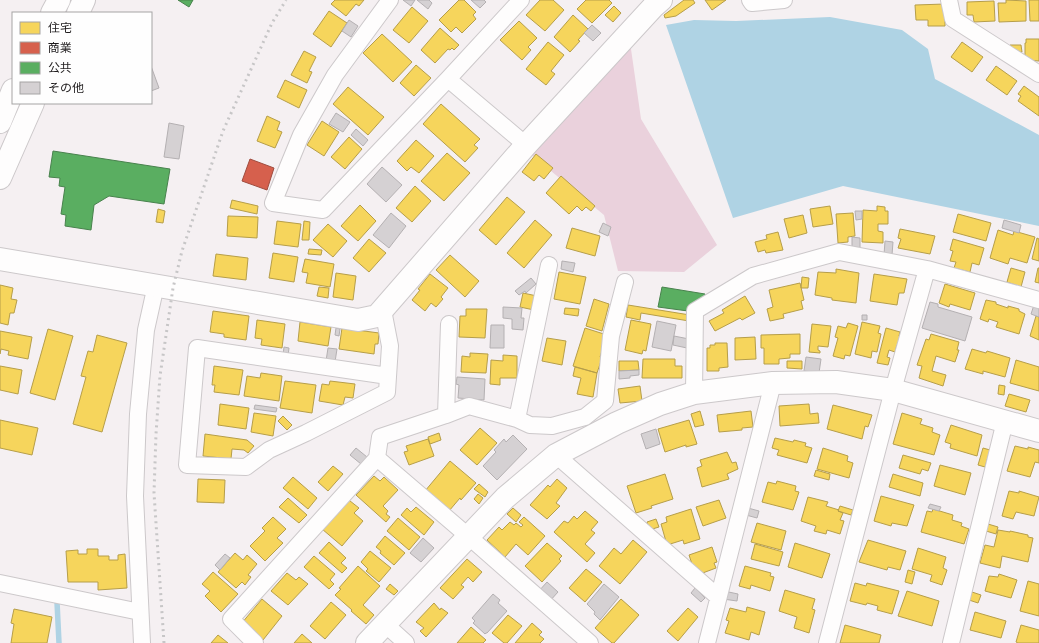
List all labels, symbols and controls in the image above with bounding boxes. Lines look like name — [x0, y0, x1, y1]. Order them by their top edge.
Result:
legend — [12, 12, 152, 104]
text: 住宅 — [48, 19, 72, 36]
text: 商業 — [48, 39, 72, 56]
text: 公共 — [48, 59, 72, 76]
text: その他 — [48, 79, 84, 96]

